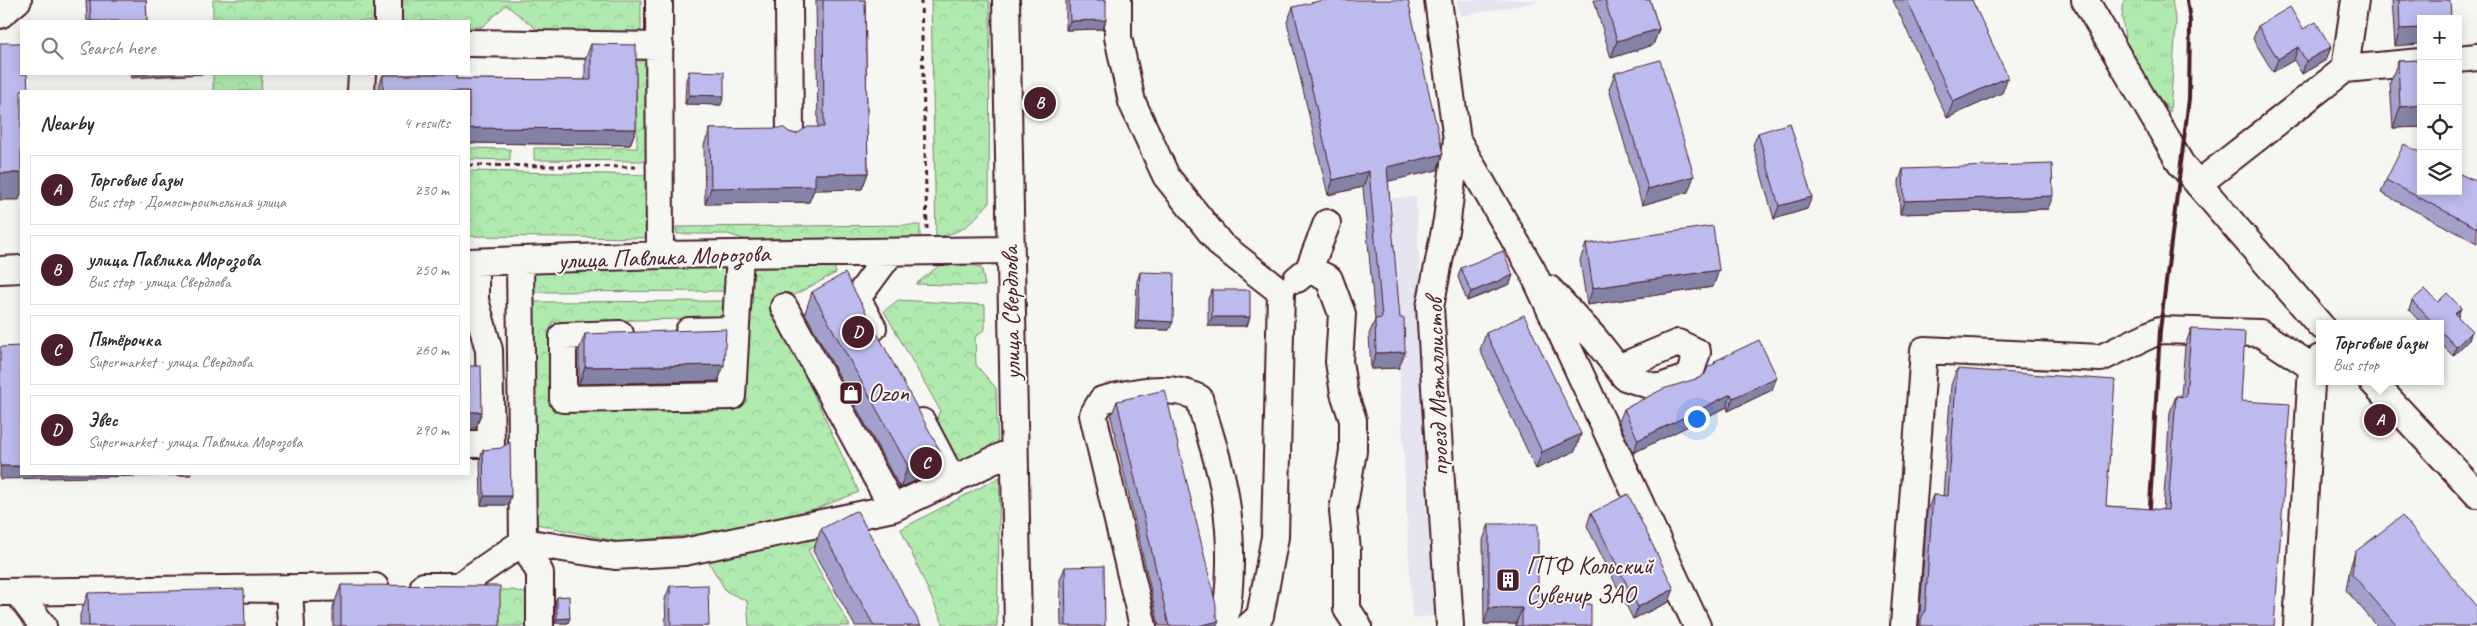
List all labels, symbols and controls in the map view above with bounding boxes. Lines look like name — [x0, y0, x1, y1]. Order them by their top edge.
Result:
map controls — [2417, 15, 2462, 195]
button: + — [2417, 15, 2462, 60]
search box — [20, 20, 470, 75]
icon: search — [38, 34, 66, 62]
text: Search here — [78, 36, 155, 60]
button: − — [2417, 60, 2462, 105]
pin: B — [1024, 84, 1056, 122]
button: locate — [2417, 105, 2462, 150]
text: Nearby — [40, 110, 93, 136]
text: 4 results — [403, 113, 450, 133]
button: layers — [2417, 150, 2462, 195]
text: Торговые базы — [88, 168, 182, 192]
text: A — [53, 180, 61, 200]
text: 230 m — [415, 180, 449, 200]
text: Bus stop · Домостроительная улица — [88, 192, 286, 212]
street label: улица Павлика Морозова — [556, 237, 773, 278]
street label: улица Свердлова — [994, 243, 1028, 382]
text: улица Павлика Морозова — [88, 248, 260, 272]
text: B — [53, 260, 61, 280]
text: 250 m — [415, 260, 449, 280]
text: Bus stop · улица Свердлова — [88, 272, 230, 292]
street label: проезд Металлистов — [1418, 291, 1456, 477]
pin: D — [842, 313, 874, 351]
popup — [2316, 320, 2444, 385]
text: Пятёрочка — [88, 328, 161, 352]
text: Торговые базы — [2333, 331, 2427, 355]
text: C — [53, 340, 61, 360]
text: 260 m — [415, 340, 449, 360]
text: Supermarket · улица Свердлова — [88, 352, 252, 372]
text: Bus stop — [2333, 355, 2379, 375]
place label: Ozon — [868, 377, 910, 409]
shop icon: Ozon — [838, 380, 864, 406]
pin: A — [2364, 401, 2396, 439]
your location — [1684, 406, 1710, 432]
text: Эвес — [88, 408, 118, 432]
text: D — [52, 420, 62, 440]
text: 290 m — [415, 420, 449, 440]
text: Supermarket · улица Павлика Морозова — [88, 432, 302, 452]
pin: C — [910, 444, 942, 482]
place label: ПТФ Кольский Сувенир ЗАО — [1526, 550, 1655, 611]
building icon: ПТФ Кольский Сувенир ЗАО — [1495, 567, 1521, 593]

